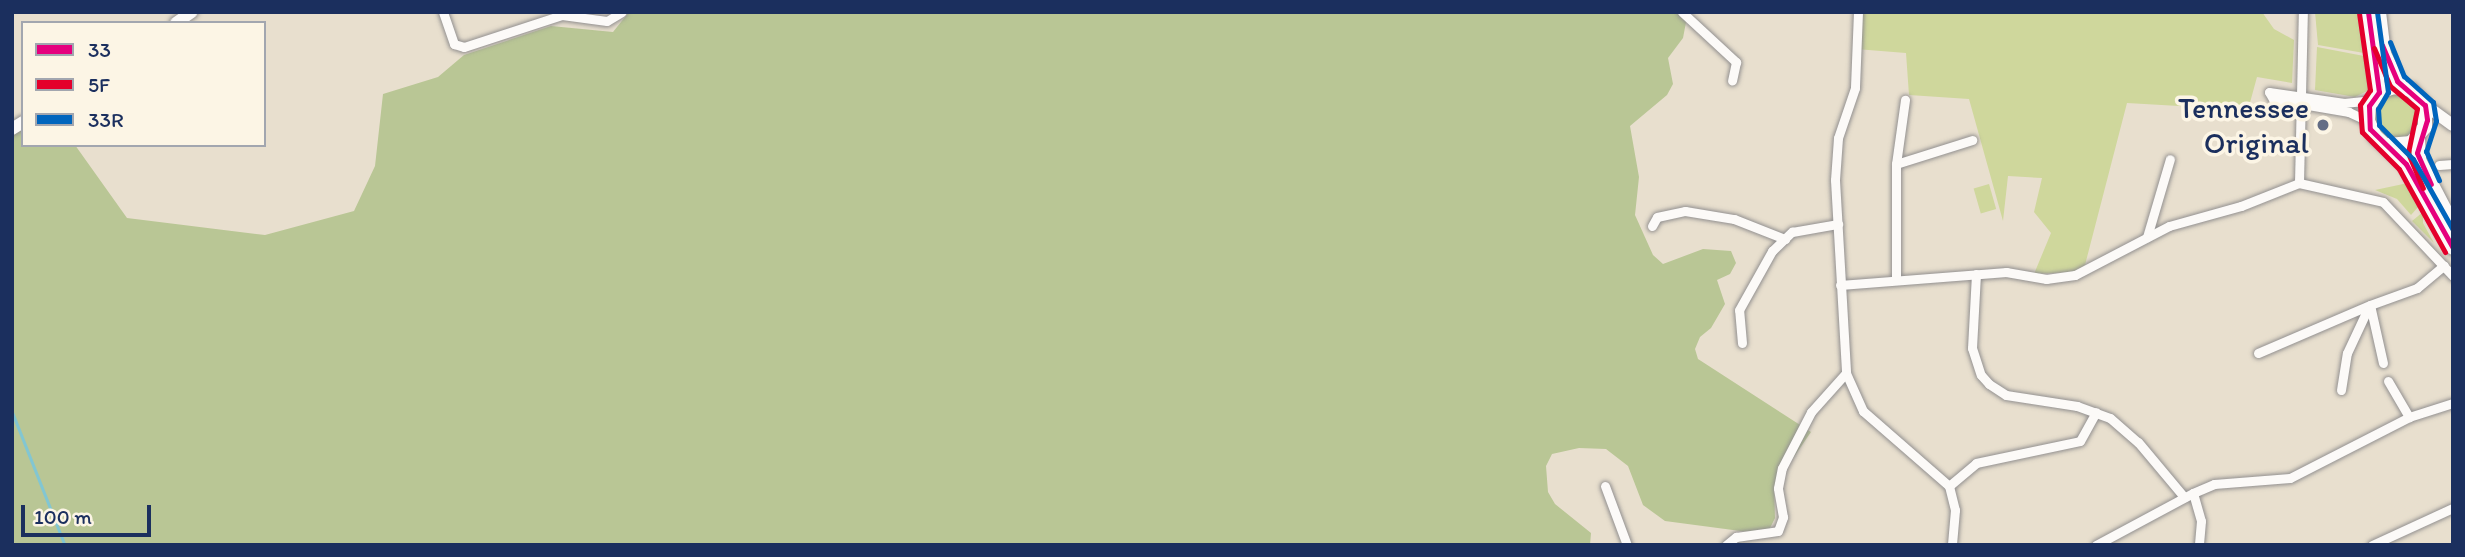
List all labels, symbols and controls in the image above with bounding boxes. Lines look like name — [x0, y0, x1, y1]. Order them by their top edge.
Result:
legend — [21, 21, 266, 147]
text: 33 — [88, 37, 111, 62]
text: 5F — [88, 72, 110, 97]
place label: Tennessee Original — [2178, 90, 2309, 160]
text: 33R — [88, 107, 124, 132]
marker: Tennessee Original — [2315, 117, 2331, 133]
scale bar — [24, 490, 154, 534]
text: 100 m — [34, 504, 92, 529]

